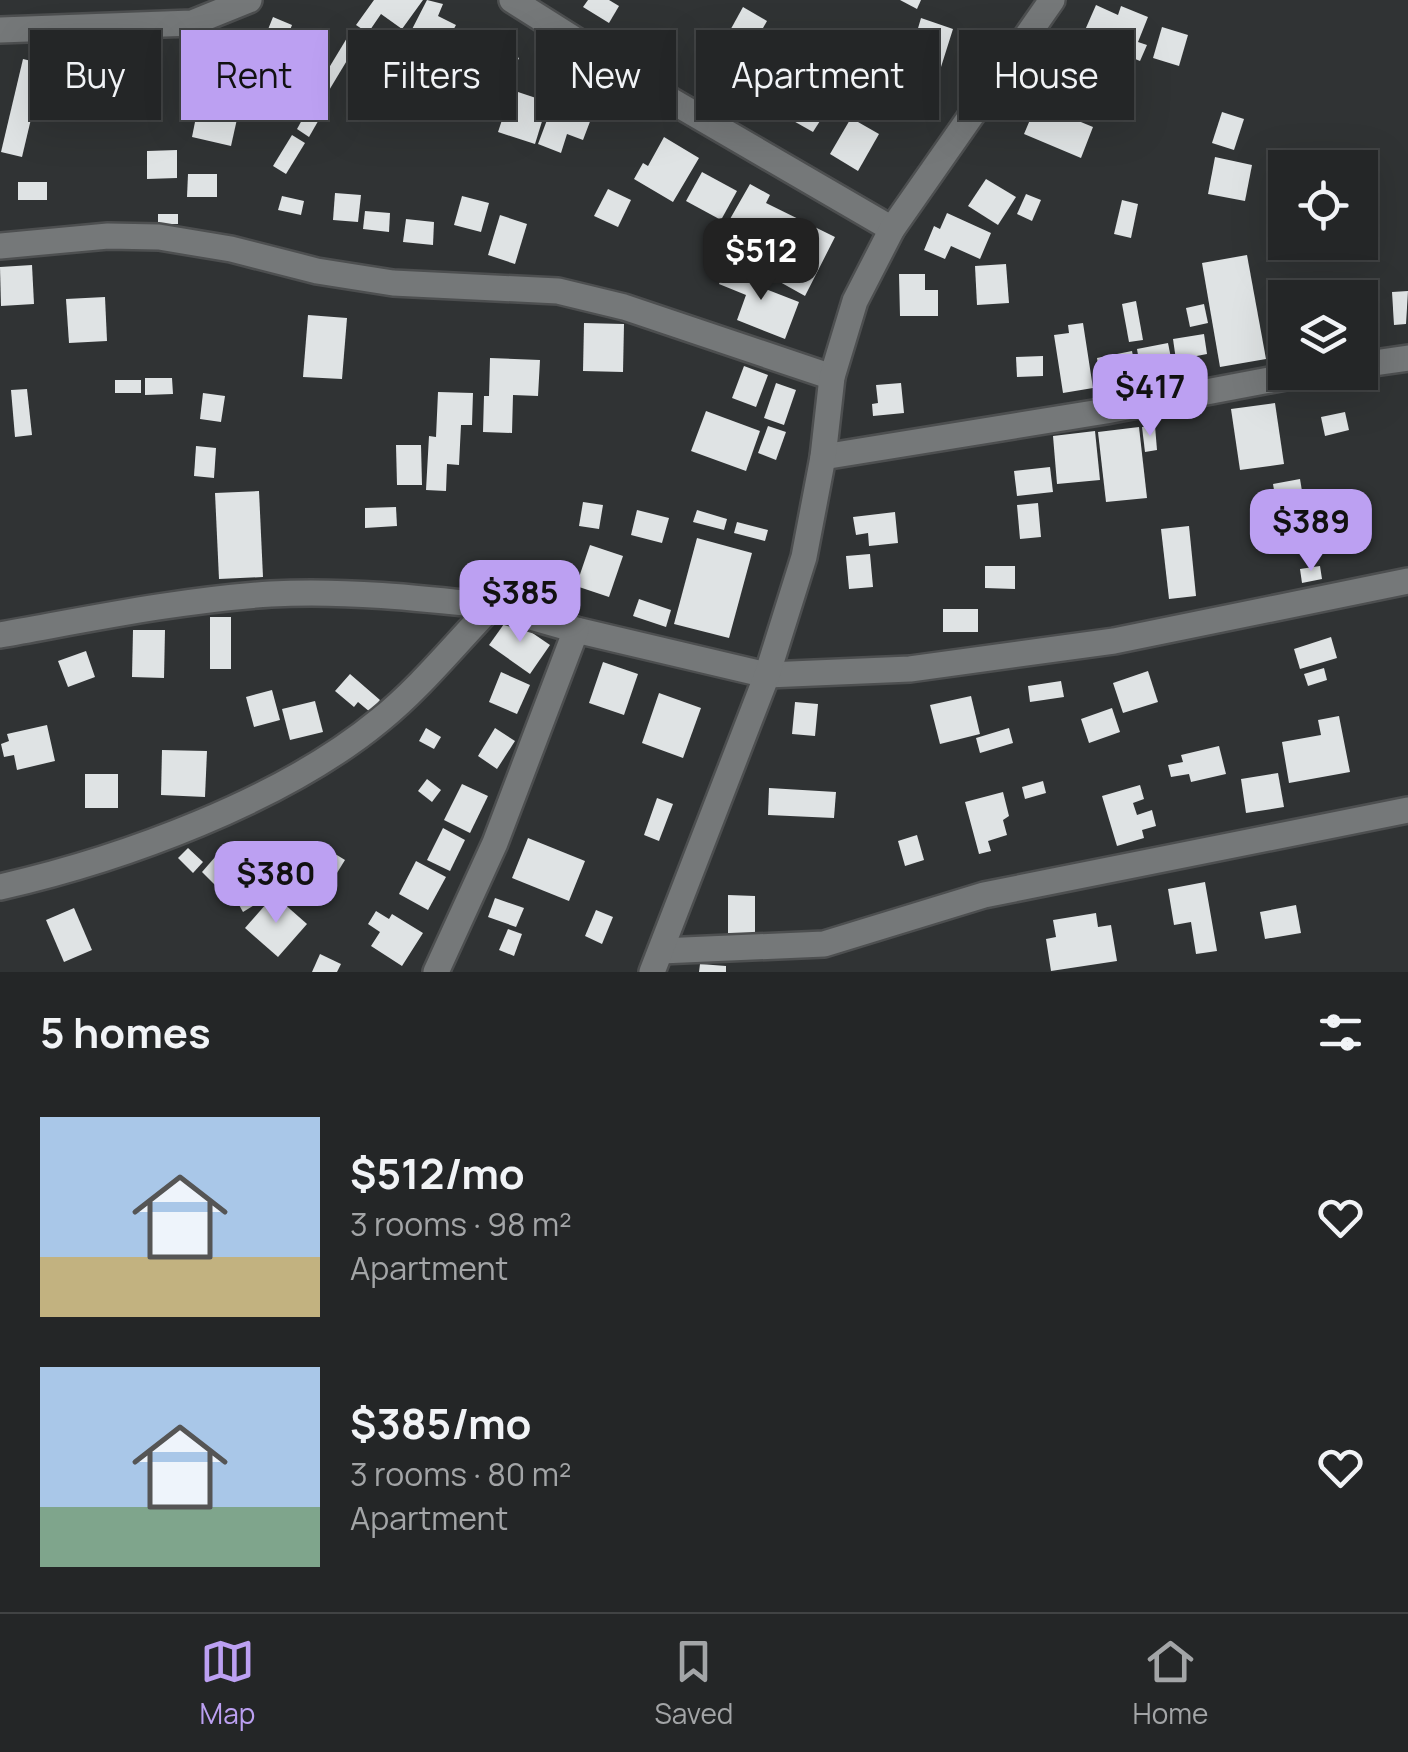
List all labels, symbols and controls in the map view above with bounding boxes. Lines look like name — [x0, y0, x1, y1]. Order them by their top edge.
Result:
chip: Buy — [30, 30, 161, 120]
chip: Rent — [181, 30, 328, 120]
chip: Filters — [348, 30, 516, 120]
chip: New — [536, 30, 676, 120]
chip: Apartment — [696, 30, 939, 120]
chip: House — [959, 30, 1134, 120]
map controls — [1268, 150, 1378, 390]
button: locate — [1268, 150, 1378, 260]
pin: $512 — [702, 218, 820, 303]
text: $512 — [725, 228, 797, 272]
button: layers — [1268, 280, 1378, 390]
pin: $417 — [1091, 354, 1209, 439]
text: $417 — [1115, 364, 1185, 408]
pin: $389 — [1252, 489, 1370, 574]
text: $389 — [1272, 499, 1350, 543]
pin: $385 — [461, 560, 579, 645]
text: $385 — [481, 570, 559, 614]
pin: $380 — [217, 841, 335, 926]
text: $380 — [236, 851, 316, 895]
text: 5 homes — [40, 1003, 211, 1061]
icon: filters — [1313, 1005, 1368, 1060]
text: $512/mo — [350, 1144, 525, 1202]
icon: home — [120, 1157, 240, 1277]
icon: heart — [1313, 1190, 1368, 1245]
text: 3 rooms · 98 m² — [350, 1202, 572, 1246]
text: Apartment — [350, 1246, 508, 1290]
text: $385/mo — [350, 1394, 531, 1452]
icon: home — [120, 1407, 240, 1527]
icon: heart — [1313, 1440, 1368, 1495]
text: 3 rooms · 80 m² — [350, 1452, 572, 1496]
text: Apartment — [350, 1496, 508, 1540]
tab: Map — [200, 1634, 255, 1732]
tab: Saved — [655, 1634, 733, 1732]
tab: Home — [1133, 1634, 1208, 1732]

